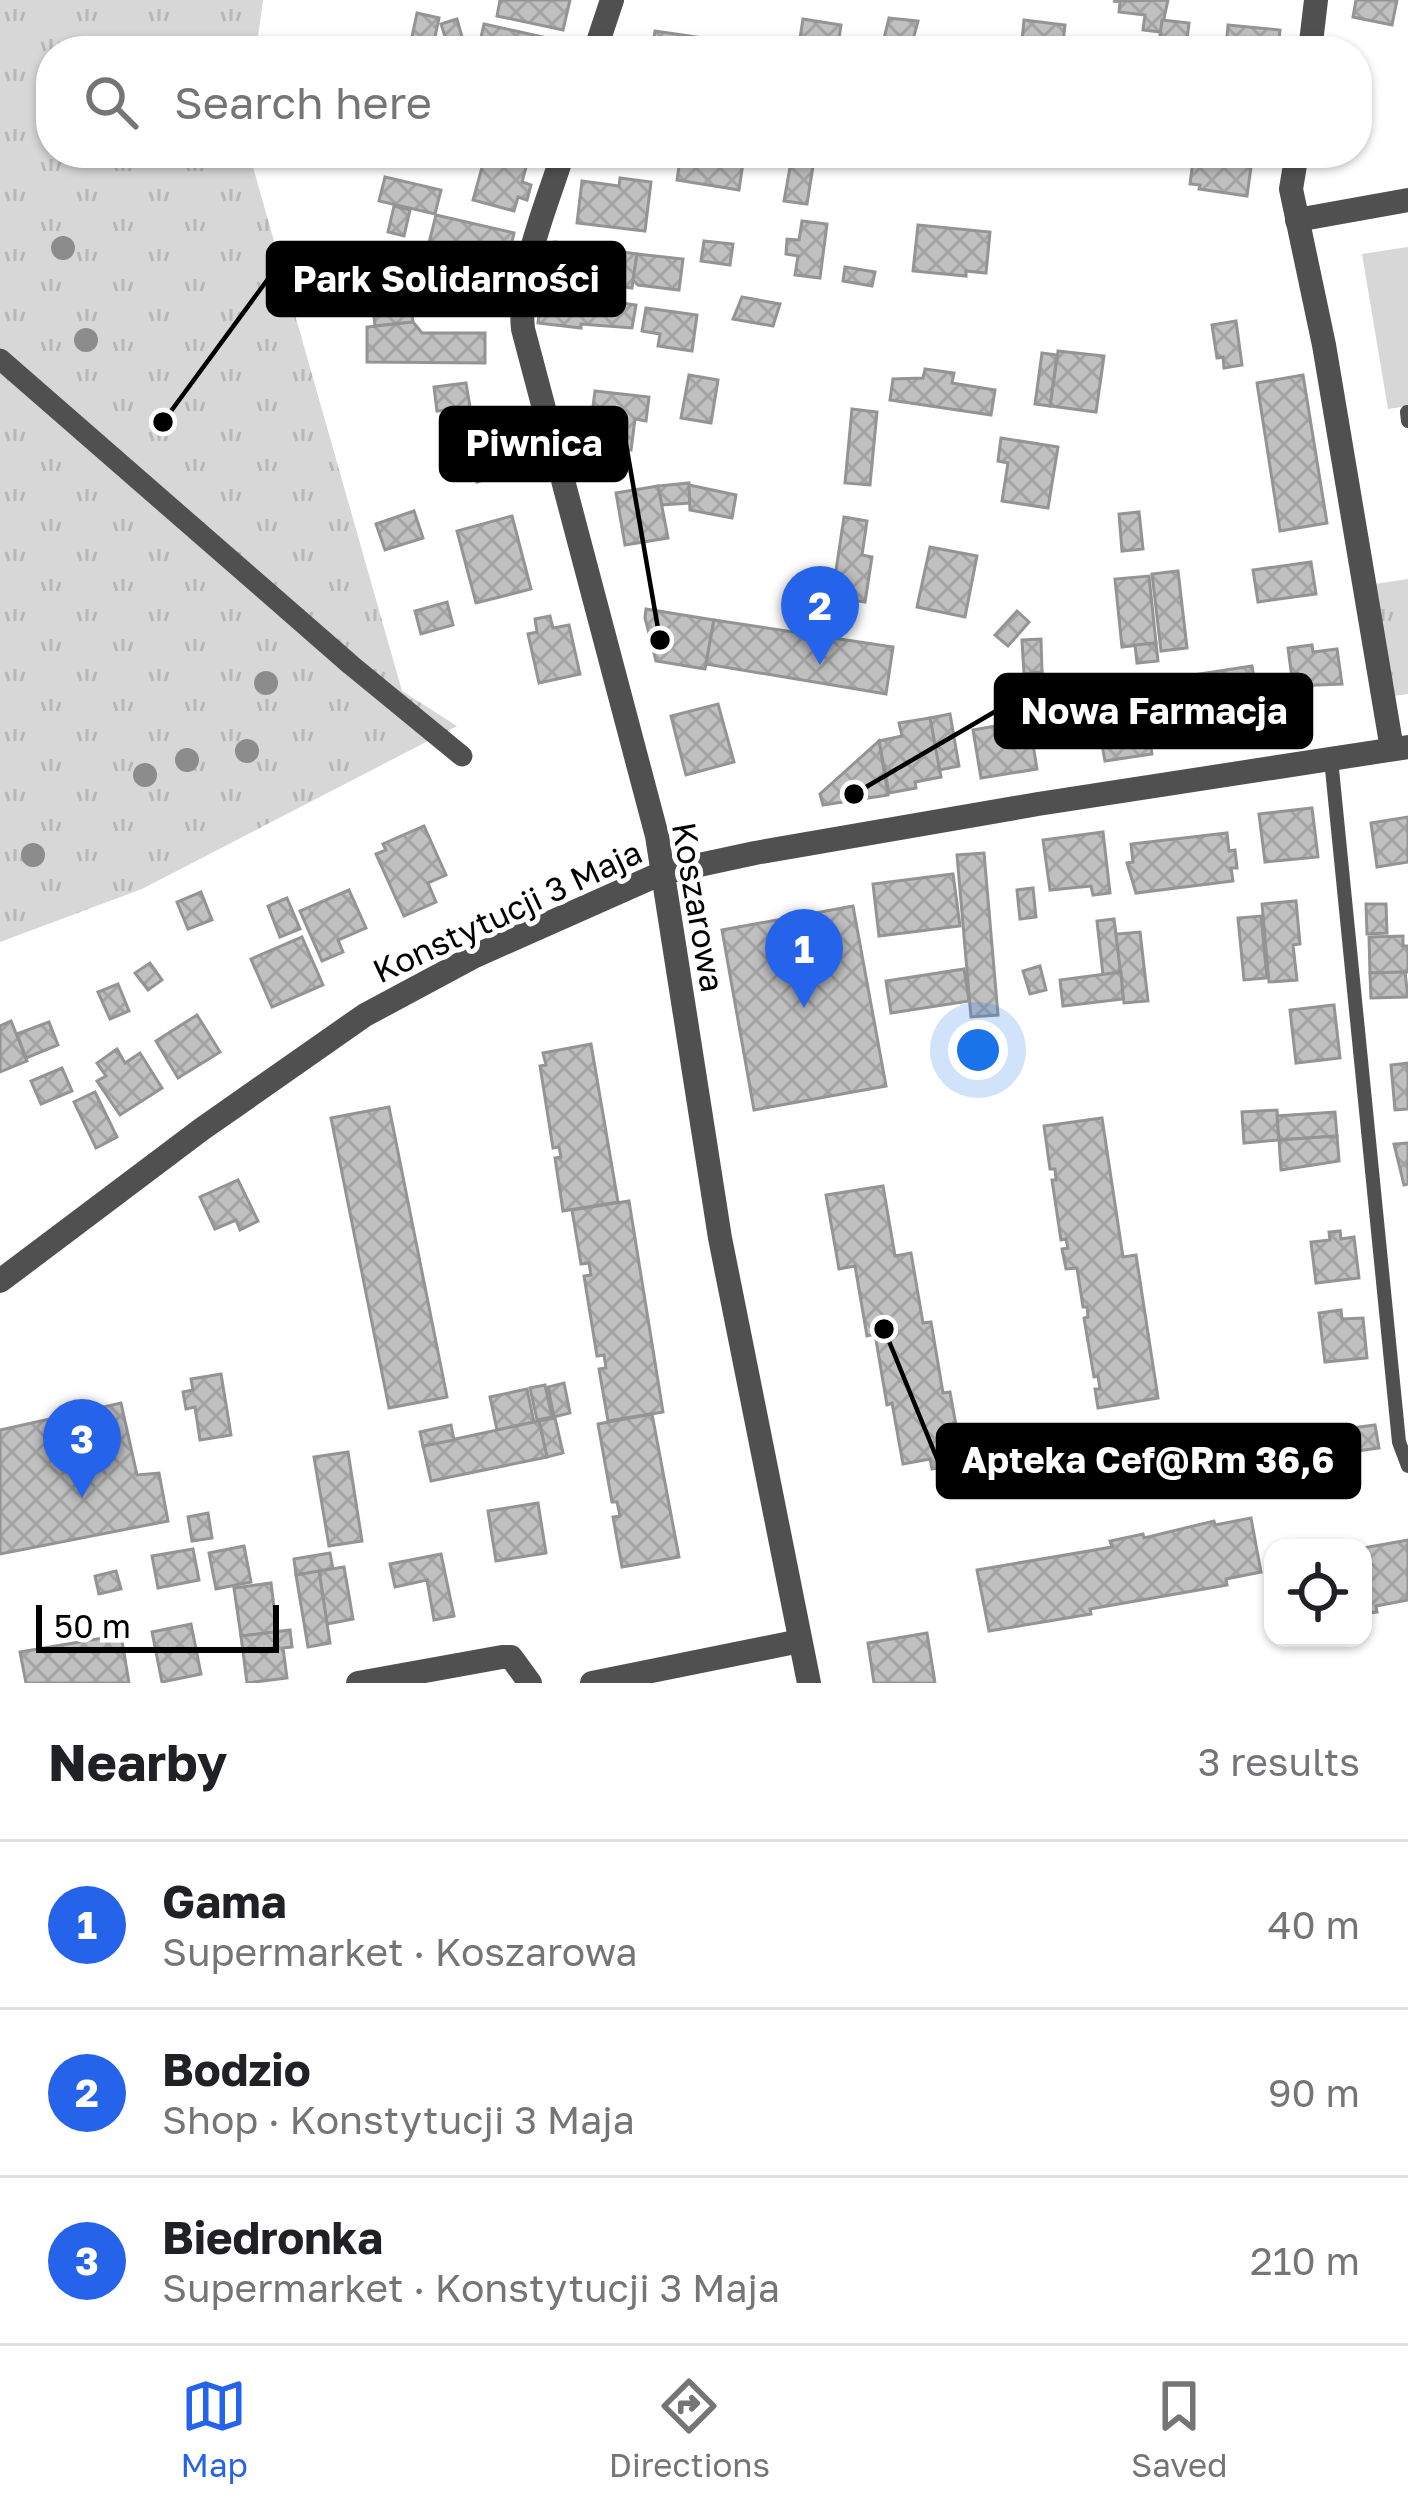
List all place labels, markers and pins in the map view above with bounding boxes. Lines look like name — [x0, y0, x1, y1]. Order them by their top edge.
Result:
callout: Park Solidarności — [268, 243, 624, 315]
callout: Piwnica — [441, 408, 626, 480]
pin: 2 — [781, 566, 859, 665]
callout: Nowa Farmacja — [996, 675, 1311, 747]
pin: 1 — [765, 909, 843, 1008]
pin: 3 — [43, 1399, 121, 1498]
callout: Apteka Cef@Rm 36,6 — [938, 1425, 1359, 1497]

